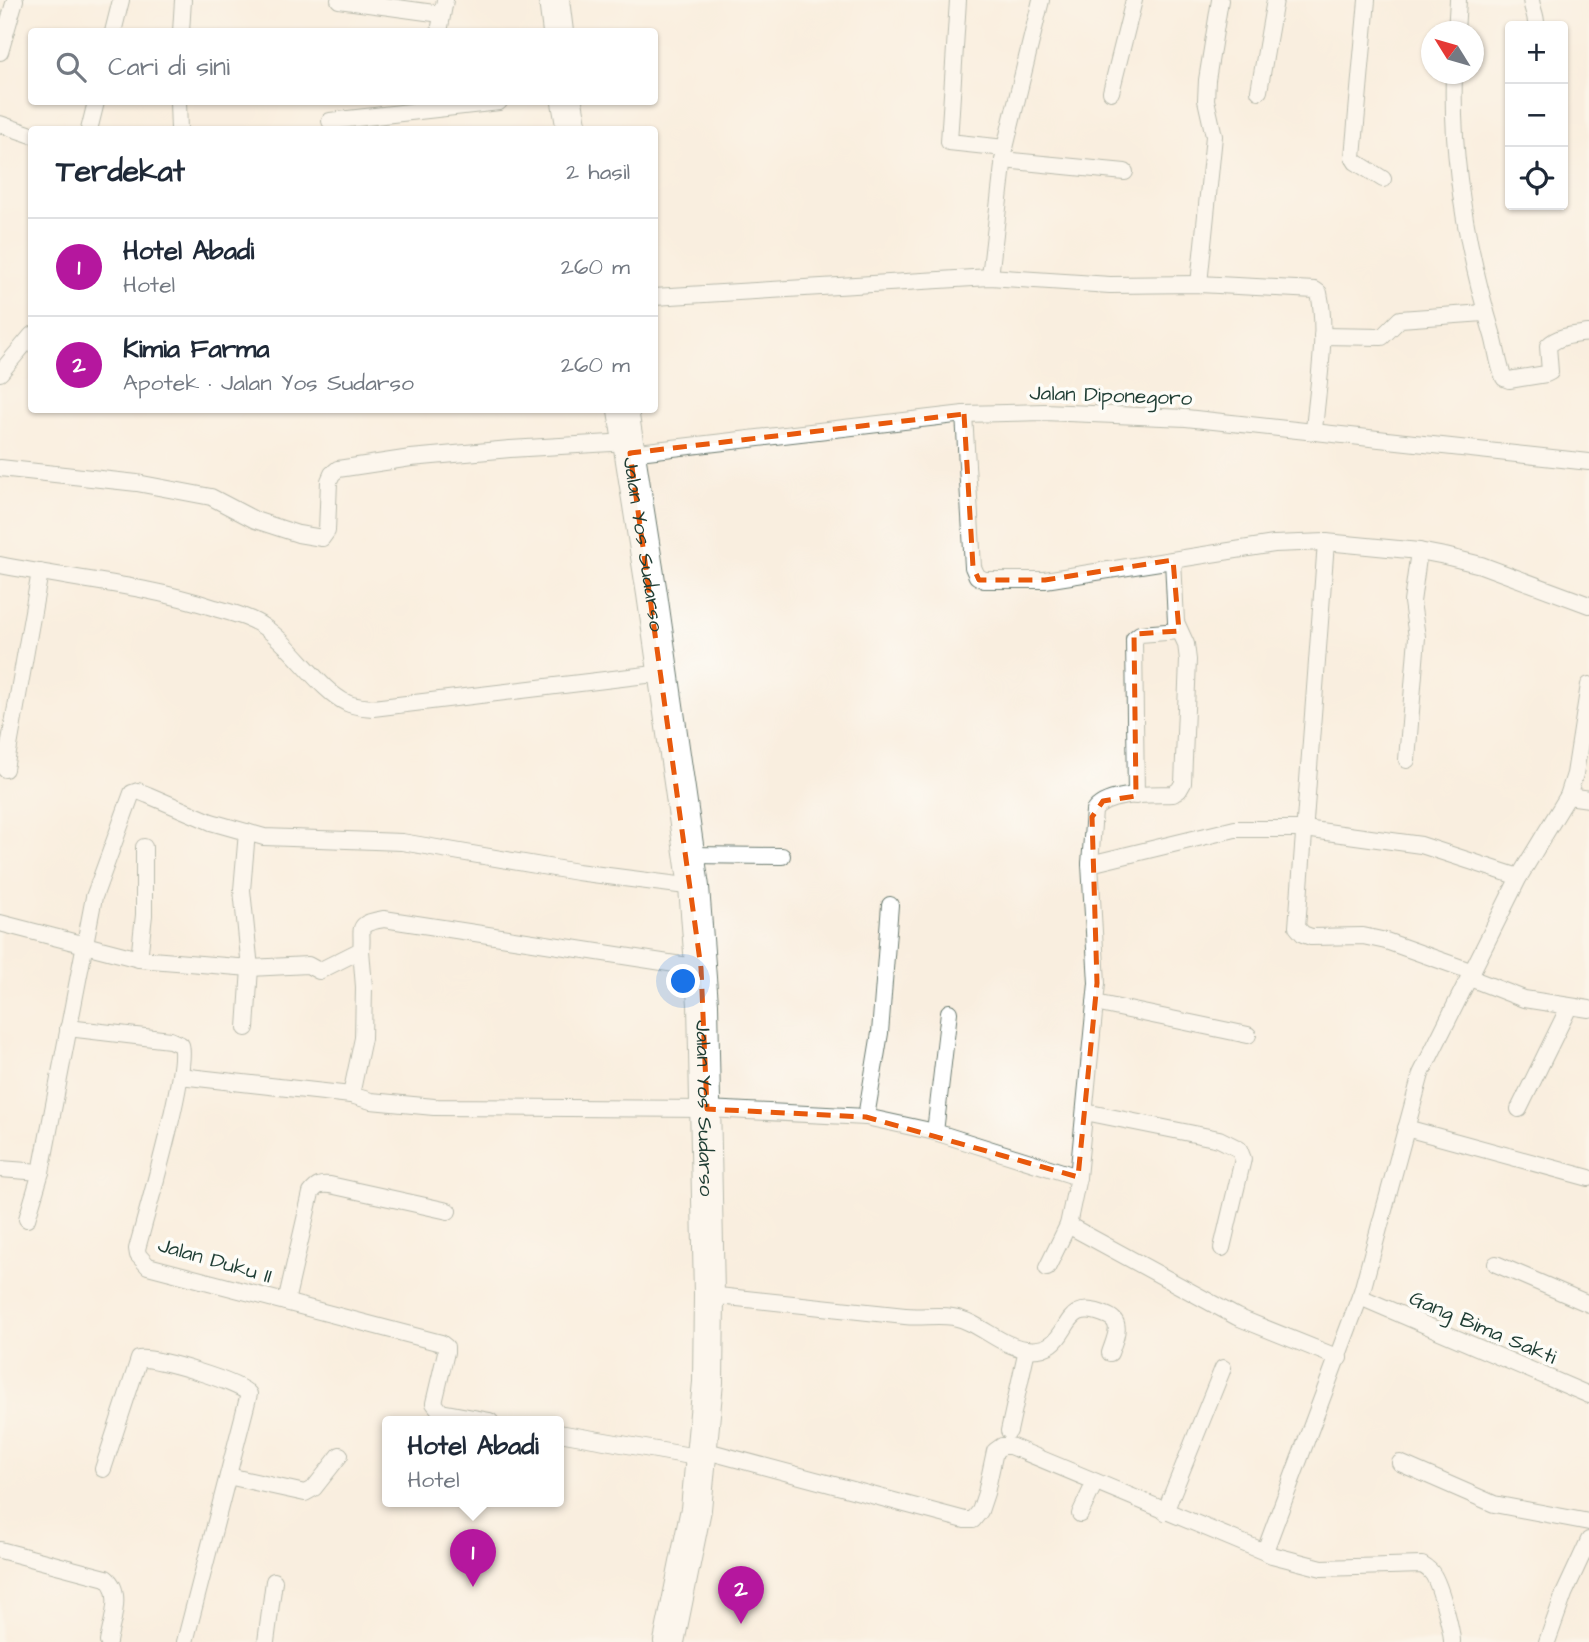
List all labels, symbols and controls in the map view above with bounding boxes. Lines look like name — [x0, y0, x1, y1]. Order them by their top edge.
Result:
north arrow — [1421, 21, 1484, 84]
map controls — [1505, 21, 1568, 210]
button: + — [1505, 21, 1568, 84]
search box — [28, 28, 658, 105]
icon: search — [52, 48, 90, 86]
text: Cari di sini — [108, 49, 230, 85]
button: − — [1505, 84, 1568, 147]
button: locate — [1505, 147, 1568, 210]
text: Terdekat — [56, 151, 185, 193]
text: 2 hasil — [566, 156, 630, 188]
text: Hotel Abadi — [123, 233, 254, 269]
text: 1 — [78, 251, 80, 283]
text: 260 m — [561, 251, 630, 283]
text: Hotel — [123, 269, 175, 301]
text: Kimia Farma — [123, 331, 270, 367]
text: 2 — [72, 349, 86, 381]
text: 260 m — [561, 349, 630, 381]
text: Apotek · Jalan Yos Sudarso — [123, 367, 414, 399]
street label: Jalan Diponegoro — [1029, 378, 1193, 415]
street label: Jalan Yos Sudarso — [616, 455, 671, 634]
your location — [666, 964, 700, 998]
street label: Jalan Yos Sudarso — [688, 1020, 721, 1197]
street label: Jalan Duku II — [154, 1230, 275, 1291]
street label: Gang Bima Sakti — [1404, 1283, 1561, 1373]
popup — [382, 1416, 564, 1507]
text: Hotel Abadi — [407, 1428, 539, 1464]
text: Hotel — [407, 1464, 460, 1496]
pin: 1 — [450, 1529, 496, 1587]
pin: 2 — [718, 1566, 764, 1624]

